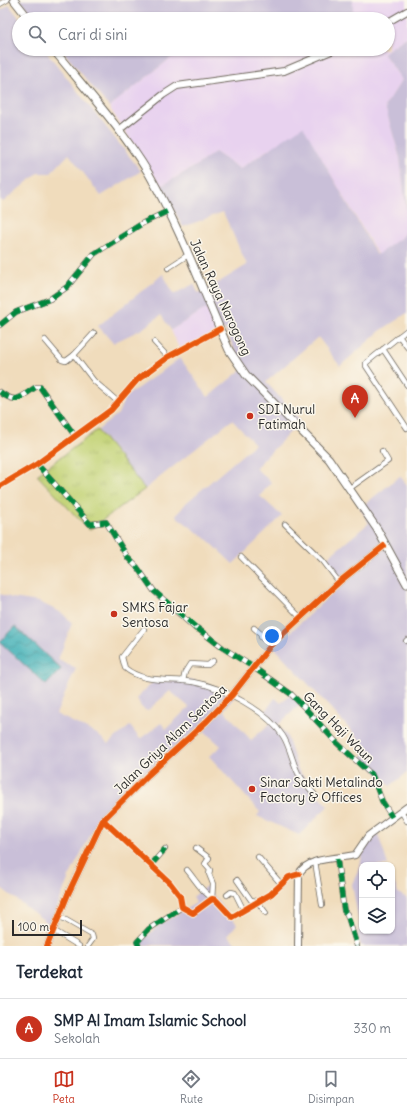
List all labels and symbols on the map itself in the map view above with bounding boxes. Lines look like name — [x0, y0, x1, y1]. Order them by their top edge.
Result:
street label: Jalan Raya Narogong — [186, 236, 255, 358]
pin: A — [342, 385, 368, 418]
place label: SDI Nurul Fatimah — [258, 401, 315, 433]
marker: SDI Nurul Fatimah — [245, 411, 255, 421]
place label: SMKS Fajar Sentosa — [122, 599, 189, 631]
marker: SMKS Fajar Sentosa — [109, 609, 119, 619]
your location — [262, 626, 282, 646]
street label: Jalan Griya Alam Sentosa — [110, 681, 230, 798]
street label: Gang Haji Waun — [299, 688, 378, 767]
place label: Sinar Sakti Metalindo Factory & Offices — [260, 774, 383, 806]
marker: Sinar Sakti Metalindo Factory & Offices — [247, 784, 257, 794]
scale bar — [12, 918, 82, 937]

